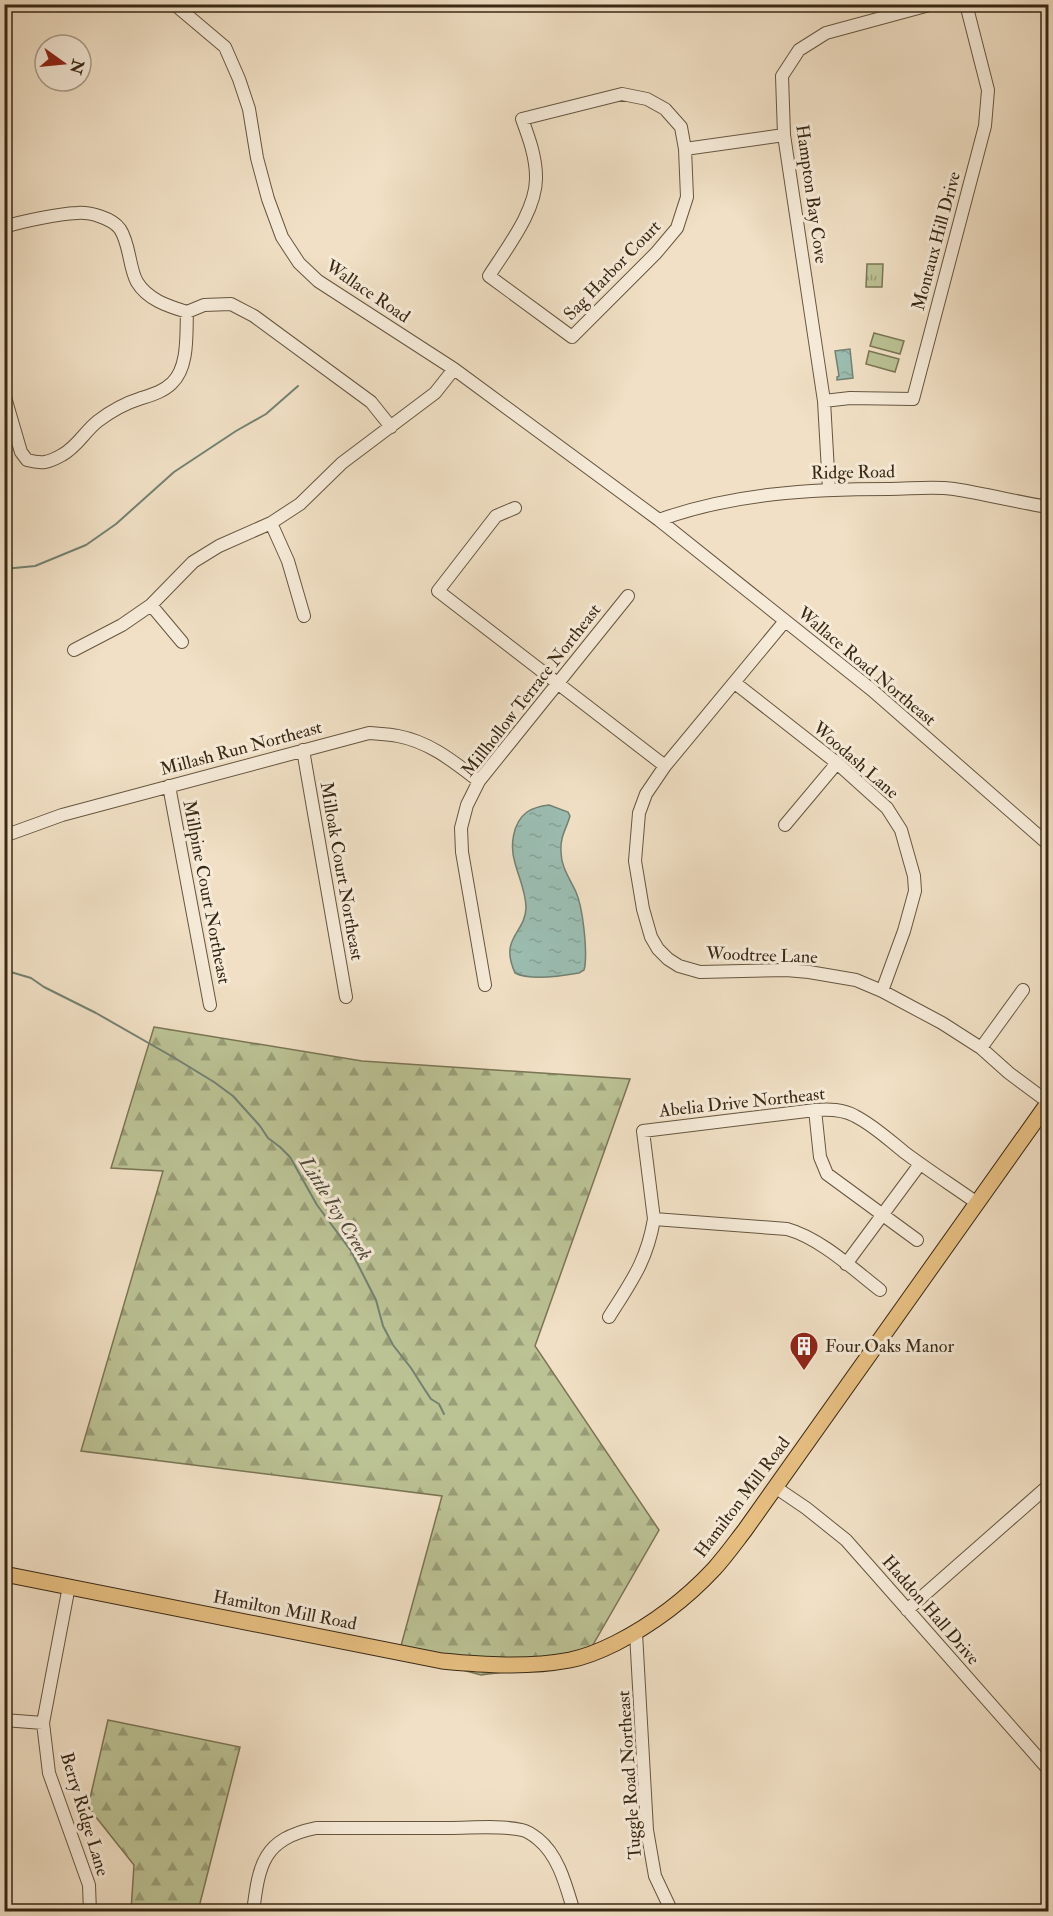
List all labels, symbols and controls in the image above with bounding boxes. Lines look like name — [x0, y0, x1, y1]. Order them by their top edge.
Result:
north arrow — [33, 33, 93, 93]
text: N — [65, 56, 88, 77]
street label: Hampton Bay Cove — [790, 123, 833, 266]
street label: Montaux Hill Drive — [907, 169, 966, 313]
street label: Sag Harbor Court — [559, 215, 666, 325]
street label: Wallace Road — [320, 254, 414, 328]
street label: Ridge Road — [811, 460, 895, 485]
street label: Millhollow Terrace Northeast — [457, 599, 606, 781]
street label: Wallace Road Northeast — [792, 601, 941, 731]
street label: Millash Run Northeast — [158, 716, 325, 781]
street label: Woodash Lane — [807, 716, 904, 804]
street label: Milloak Court Northeast — [315, 780, 369, 962]
street label: Millpine Court Northeast — [177, 798, 236, 986]
street label: Woodtree Lane — [705, 942, 819, 969]
street label: Abelia Drive Northeast — [657, 1082, 826, 1123]
water label: Little Ivy Creek — [293, 1151, 377, 1265]
building icon: Four Oaks Manor — [788, 1330, 820, 1372]
place label: Four Oaks Manor — [825, 1335, 954, 1358]
street label: Hamilton Mill Road — [689, 1432, 796, 1562]
street label: Haddon Hall Drive — [877, 1551, 985, 1670]
street label: Hamilton Mill Road — [211, 1585, 359, 1636]
street label: Tuggle Road Northeast — [612, 1690, 647, 1860]
street label: Berry Ridge Lane — [55, 1749, 114, 1879]

